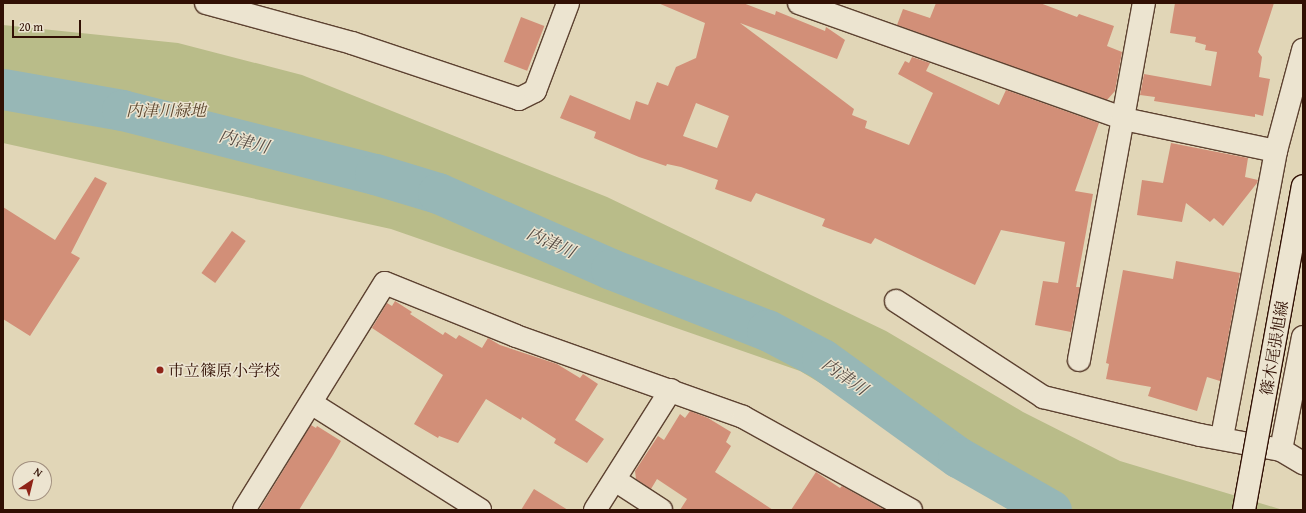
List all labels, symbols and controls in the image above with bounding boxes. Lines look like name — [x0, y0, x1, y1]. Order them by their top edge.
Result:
scale bar — [14, 12, 83, 38]
text: 20 m — [19, 18, 43, 35]
park label: 内津川緑地 — [126, 100, 206, 120]
water label: 内津川 — [217, 125, 271, 157]
water label: 内津川 — [524, 222, 578, 262]
street label: 篠木尾張旭線 — [1256, 299, 1292, 397]
water label: 内津川 — [818, 353, 872, 399]
place label: 市立篠原小学校 — [168, 360, 280, 380]
marker: 市立篠原小学校 — [155, 365, 165, 375]
north arrow — [12, 461, 52, 501]
text: N — [31, 463, 46, 481]

